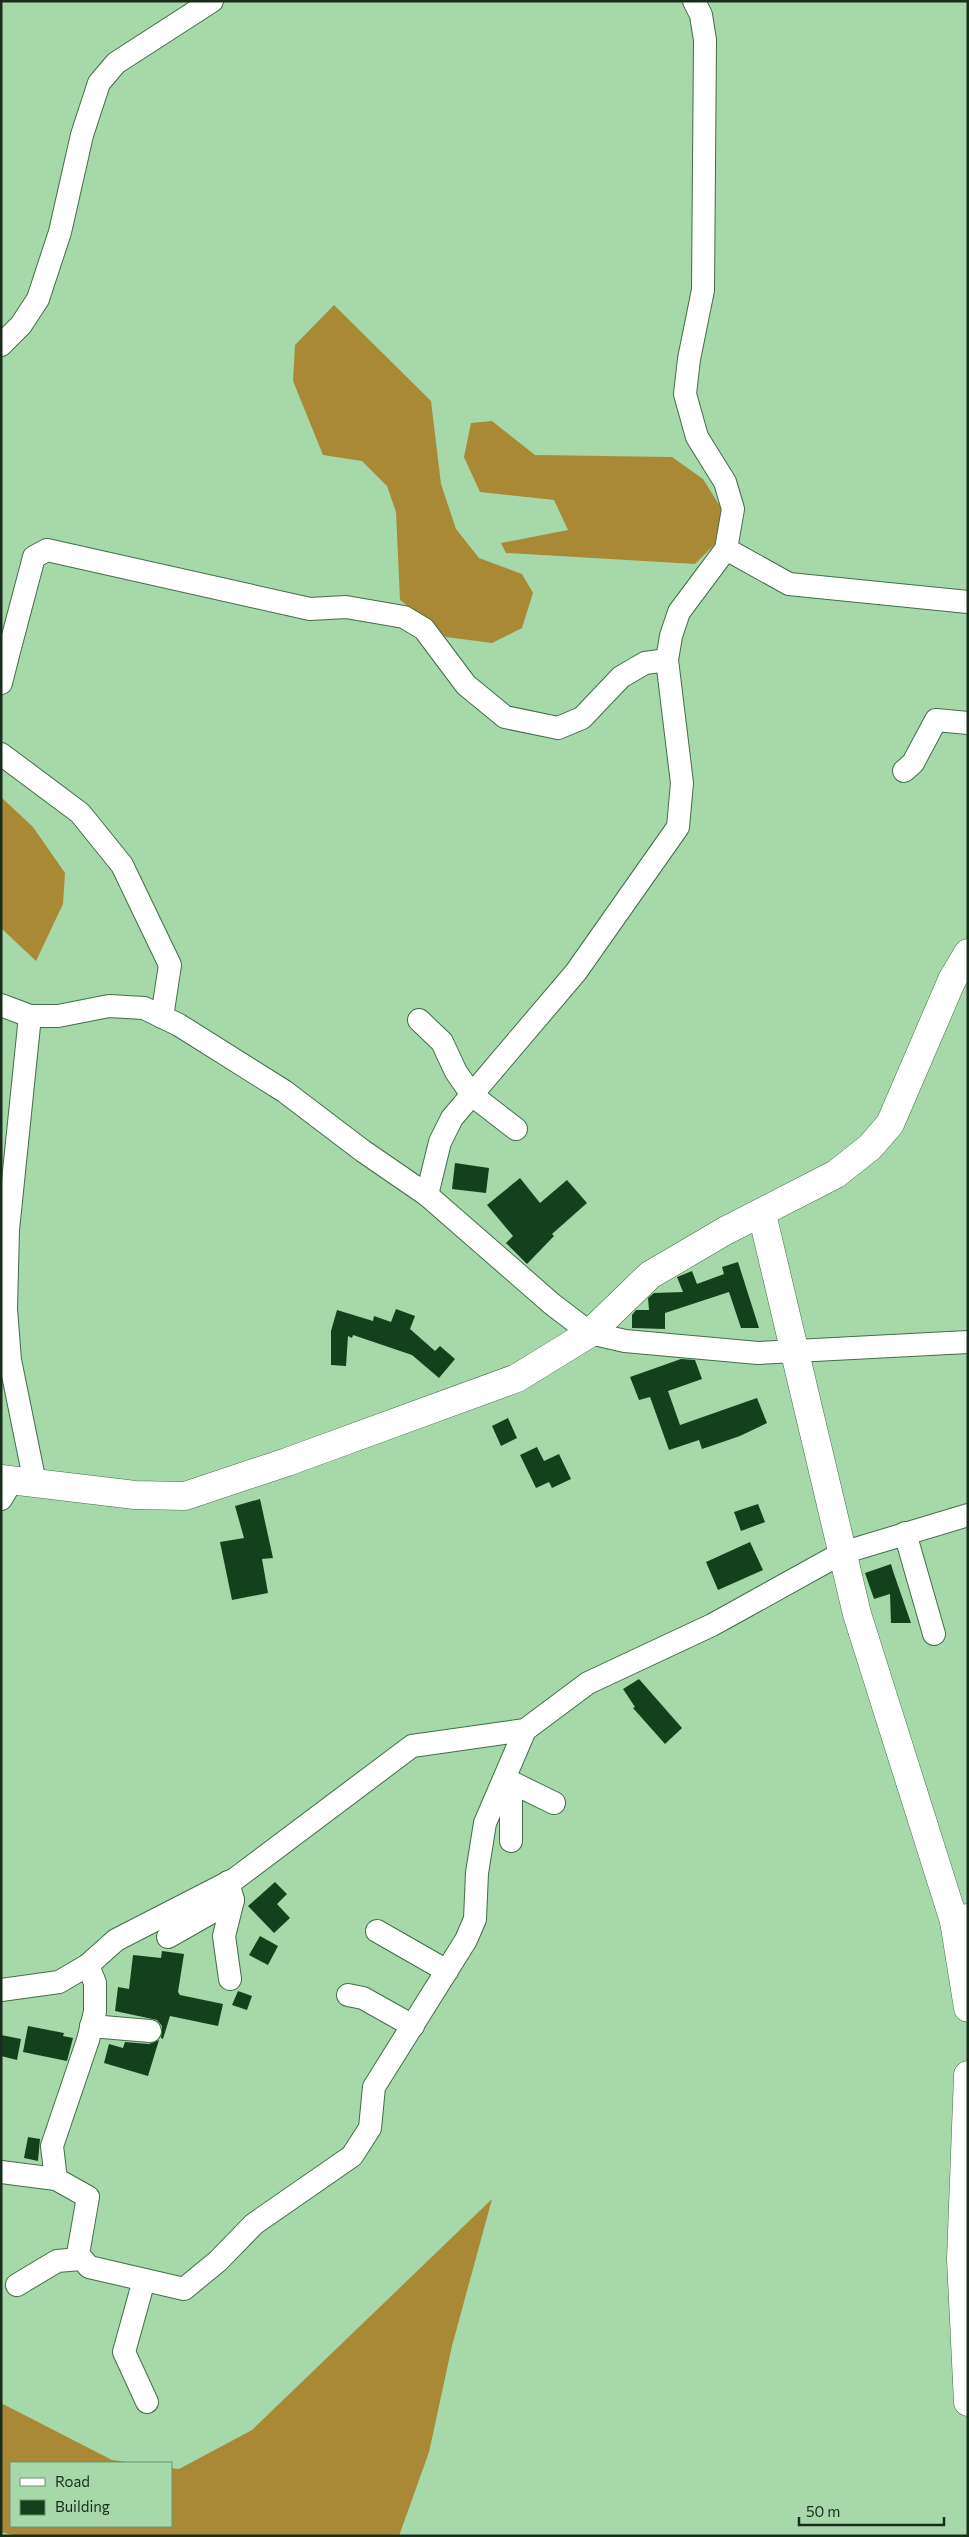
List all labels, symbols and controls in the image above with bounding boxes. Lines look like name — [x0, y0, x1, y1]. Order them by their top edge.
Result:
legend — [10, 2462, 172, 2527]
text: Road — [55, 2472, 90, 2490]
scale bar — [799, 2494, 944, 2526]
text: Building — [55, 2497, 110, 2515]
text: 50 m — [806, 2502, 840, 2520]

